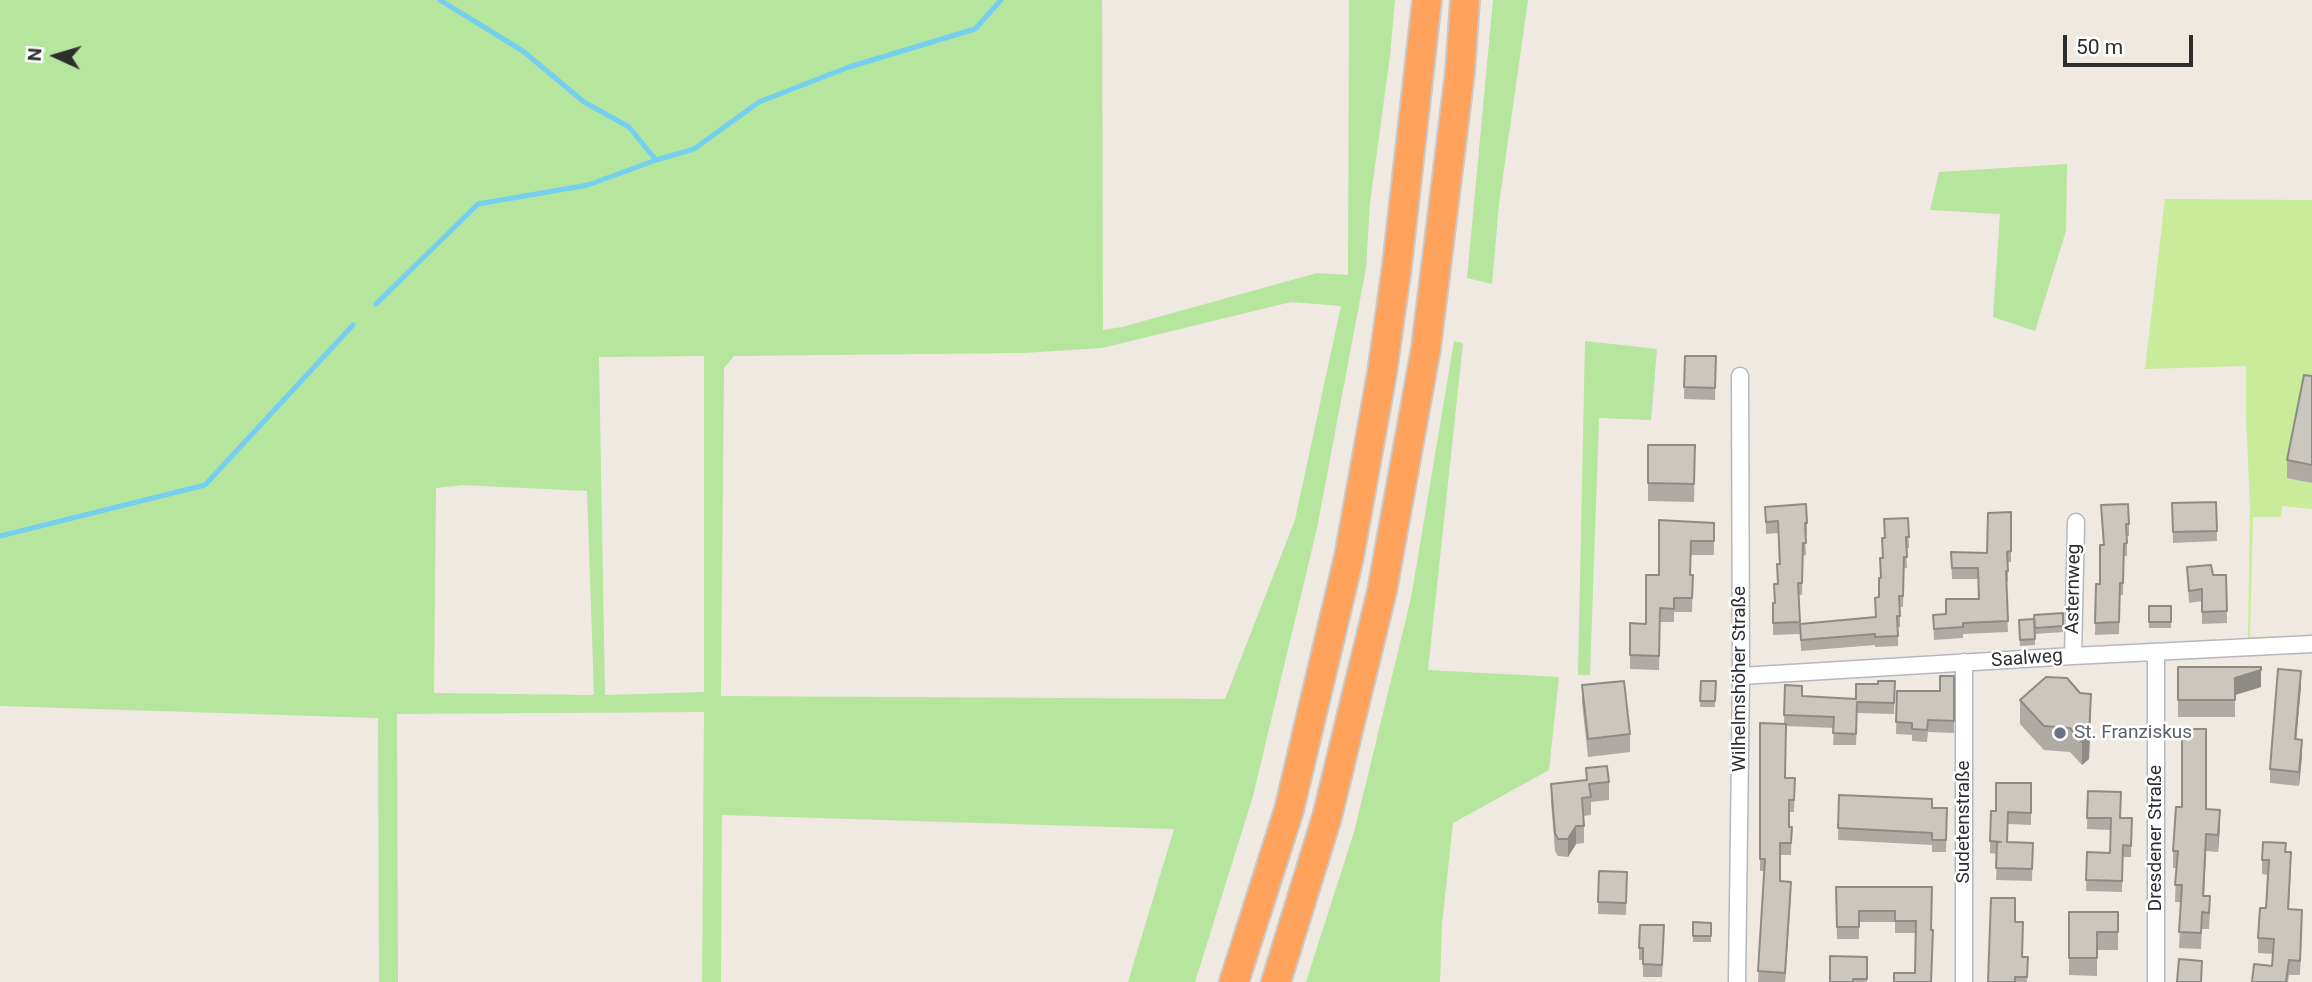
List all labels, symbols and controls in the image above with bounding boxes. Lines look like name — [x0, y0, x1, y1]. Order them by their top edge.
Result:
north arrow — [21, 21, 91, 91]
scale bar — [2067, 21, 2196, 65]
text: 50 m — [2076, 35, 2123, 59]
text: N — [23, 47, 46, 62]
street label: Asternweg — [2062, 544, 2086, 634]
street label: Wilhelmshöher Straße — [1729, 586, 1751, 772]
street label: Saalweg — [1990, 645, 2064, 673]
place label: St. Franziskus — [2074, 722, 2192, 744]
marker: St. Franziskus — [2052, 725, 2068, 741]
street label: Sudetenstraße — [1953, 760, 1975, 884]
street label: Dresdener Straße — [2145, 765, 2167, 911]

